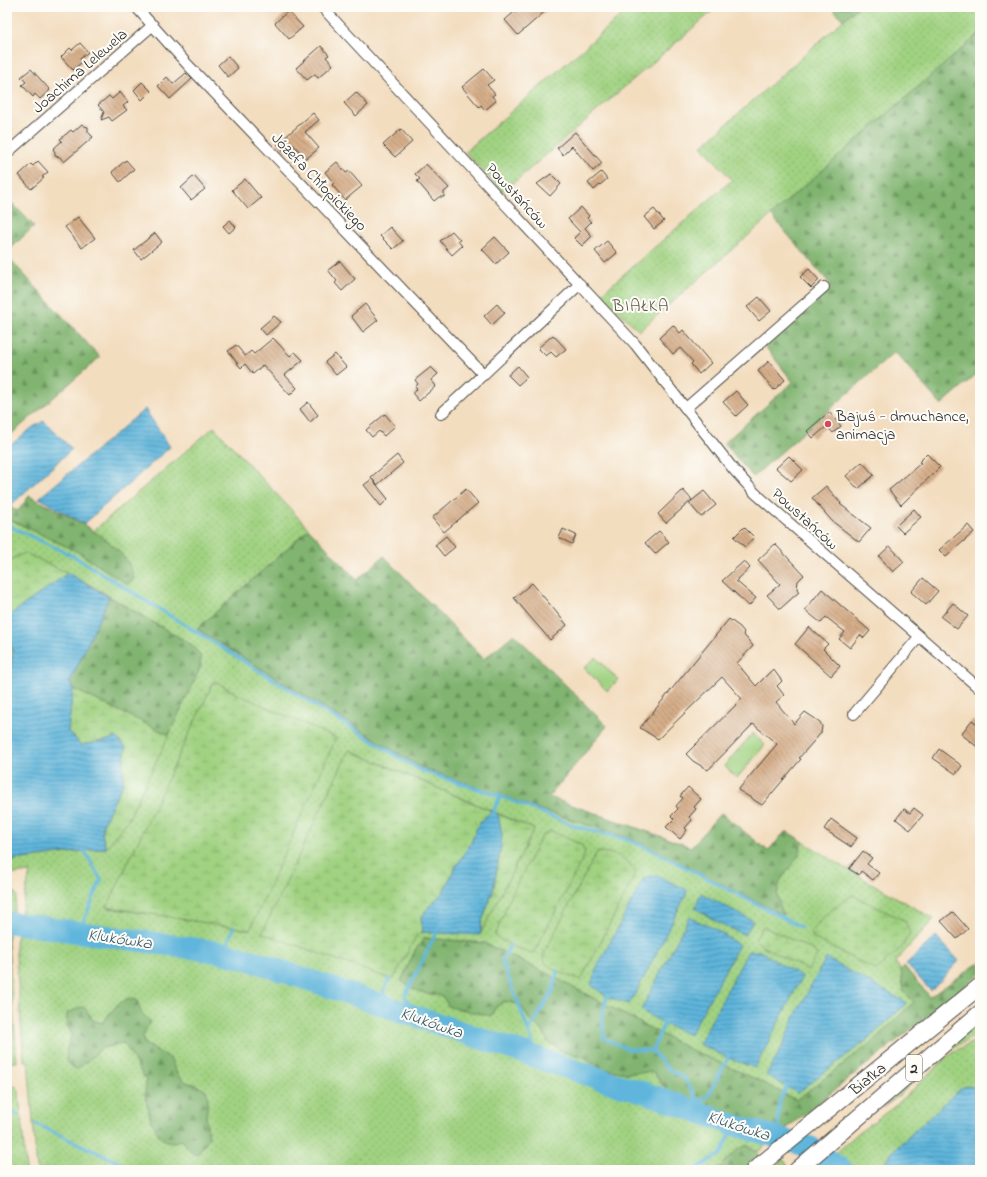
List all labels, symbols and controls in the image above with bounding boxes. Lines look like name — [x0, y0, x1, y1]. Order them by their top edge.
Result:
street label: Joachima Lelewela — [27, 23, 133, 120]
street label: Józefa Chłopickiego — [265, 127, 372, 237]
street label: Powstańców — [479, 158, 554, 235]
district label: BIAŁKA — [612, 294, 669, 319]
place label: Bajuś - dmuchance, animacja — [835, 405, 969, 447]
marker: Bajuś - dmuchance, animacja — [823, 419, 833, 429]
street label: Powstańców — [766, 483, 844, 556]
water label: Klukówka — [86, 923, 154, 956]
water label: Klukówka — [397, 1001, 467, 1046]
road number: 2 — [906, 1055, 922, 1081]
street label: Białka — [844, 1057, 892, 1103]
water label: Klukówka — [704, 1105, 774, 1149]

